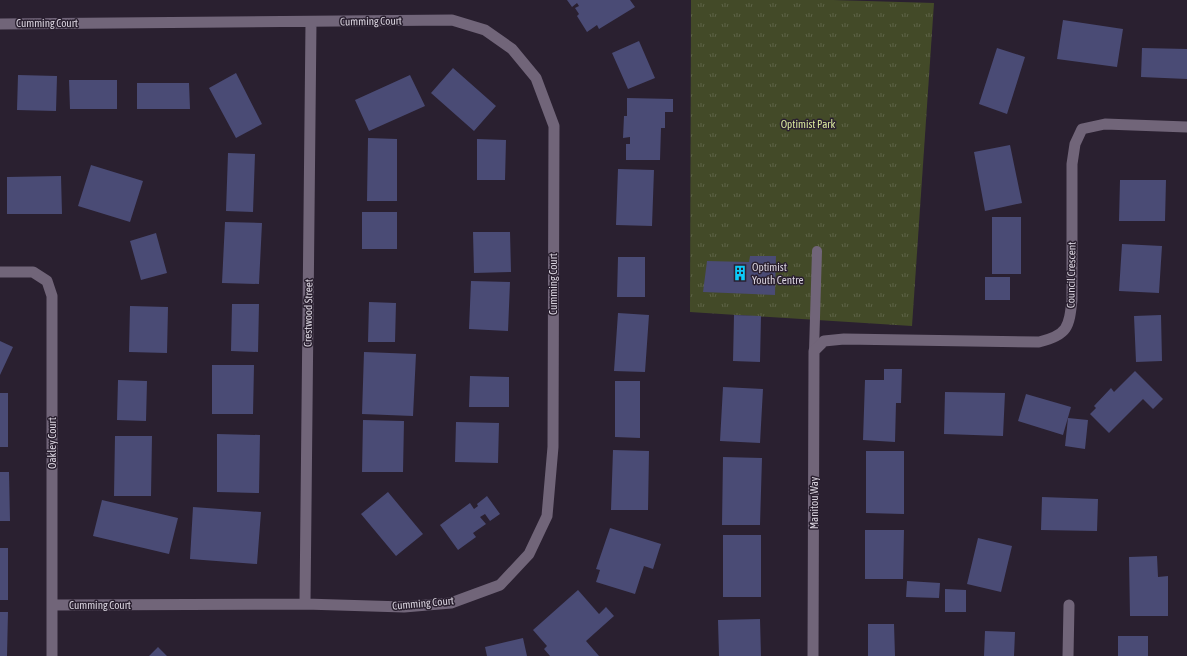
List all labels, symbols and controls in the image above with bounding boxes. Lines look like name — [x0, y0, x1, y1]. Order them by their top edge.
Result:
street label: Cumming Court — [340, 14, 402, 28]
street label: Cumming Court — [16, 17, 78, 29]
park label: Optimist Park — [781, 118, 836, 130]
street label: Council Crescent — [1064, 242, 1078, 308]
street label: Cumming Court — [547, 253, 559, 315]
place label: Optimist Youth Centre — [752, 261, 803, 286]
building icon: Optimist Youth Centre — [731, 264, 749, 282]
street label: Crestwood Street — [301, 279, 315, 347]
street label: Oakley Court — [46, 417, 58, 469]
street label: Manitou Way — [808, 476, 820, 529]
street label: Cumming Court — [392, 594, 454, 612]
street label: Cumming Court — [69, 599, 131, 611]

